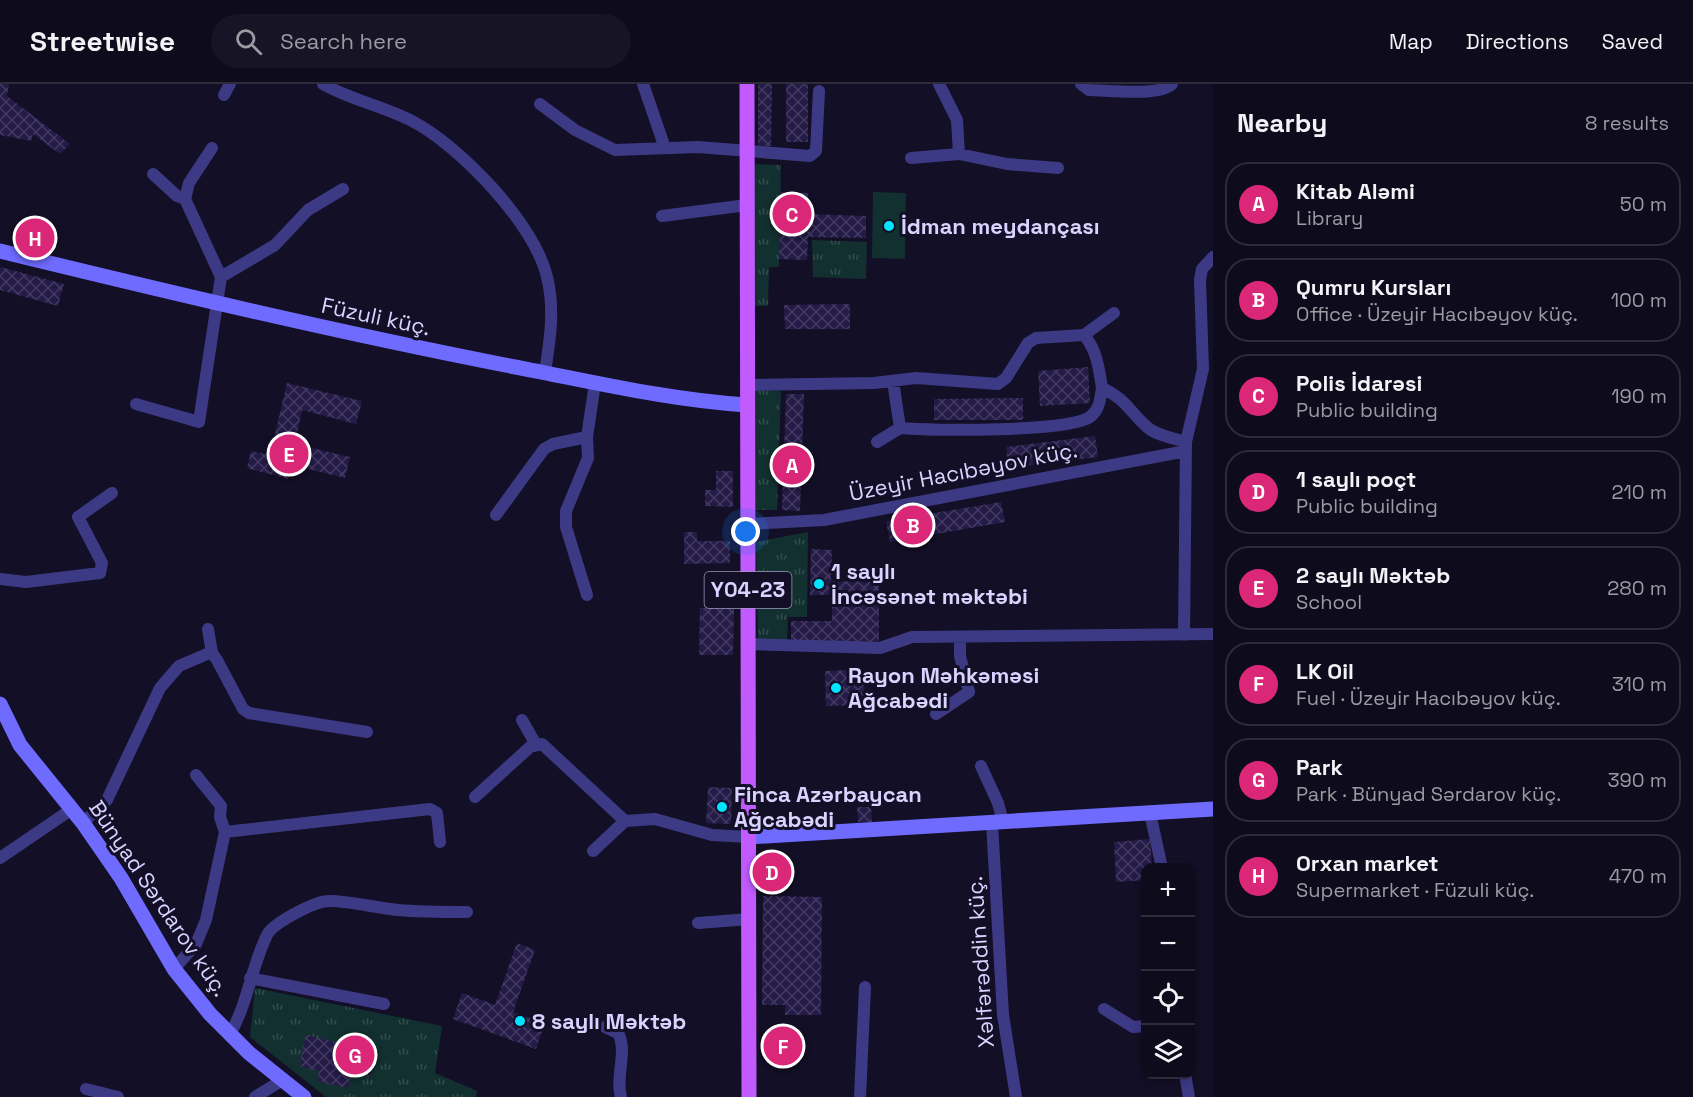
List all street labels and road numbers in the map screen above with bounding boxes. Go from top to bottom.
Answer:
street label: Füzuli küç. [319,291,433,341]
street label: Üzeyir Hacıbəyov küç. [846,435,1080,507]
road number: Y04-23 [704,572,792,608]
street label: Bünyad Sərdarov küç. [83,795,235,1001]
street label: Xəlfərəddin küç. [960,875,1000,1049]

